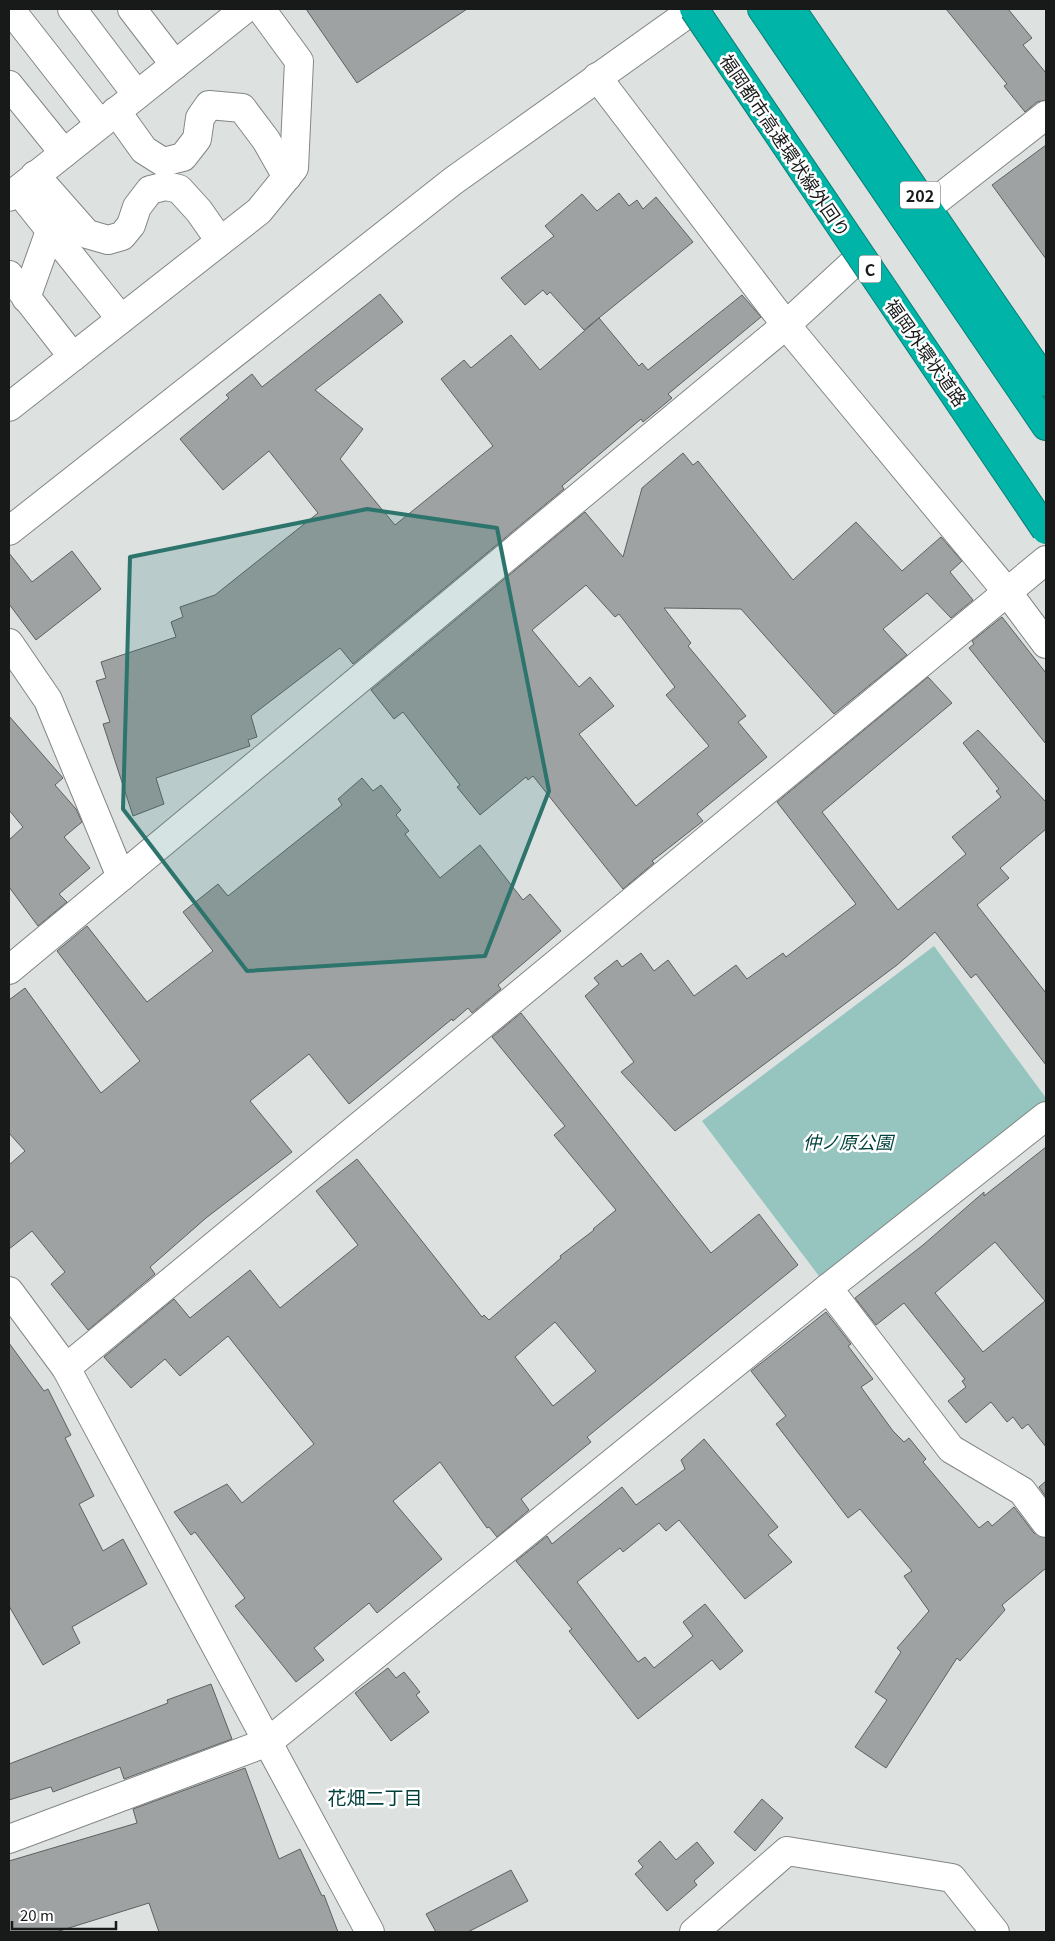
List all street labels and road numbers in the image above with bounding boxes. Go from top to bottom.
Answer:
street label: 福岡都市高速環状線外回り [715,48,857,242]
road number: 202 [900,182,940,208]
road number: C [859,255,881,282]
street label: 福岡外環状道路 [880,293,974,411]

